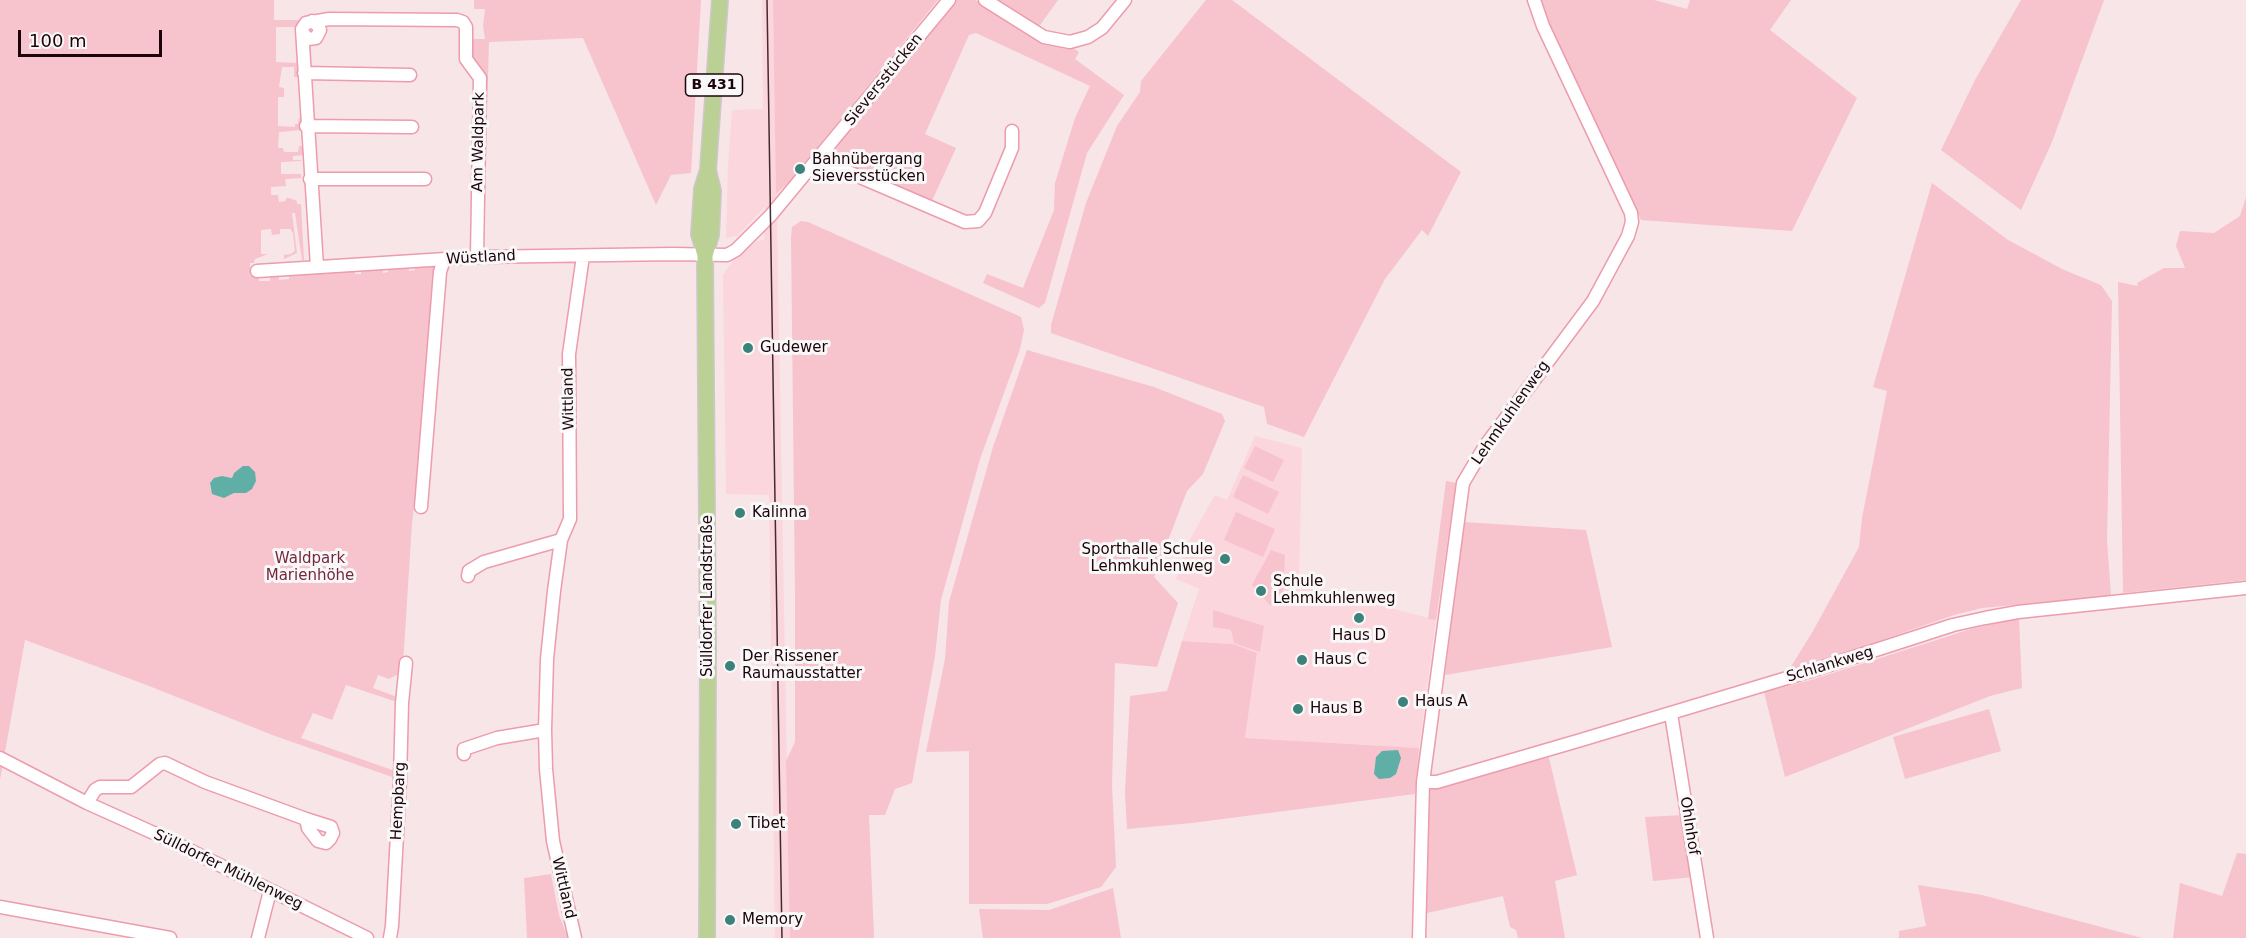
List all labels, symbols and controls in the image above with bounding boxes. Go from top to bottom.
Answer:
scale bar [21,18,165,56]
text: 100 m [29,30,87,51]
street label: Sieversstücken [841,30,927,130]
road number: B 431 [686,74,742,96]
street label: Am Waldpark [469,92,489,192]
place label: Bahnübergang Sieversstücken [812,151,925,186]
marker: Bahnübergang Sieversstücken [793,162,807,176]
street label: Wüstland [446,247,516,269]
place label: Gudewer [760,339,828,357]
marker: Gudewer [741,341,755,355]
street label: Lehmkuhlenweg [1468,358,1554,468]
street label: Wittland [559,367,579,431]
place label: Kalinna [752,504,807,522]
marker: Kalinna [733,506,747,520]
street label: Sülldorfer Landstraße [699,515,717,677]
place label: Sporthalle Schule Lehmkuhlenweg [1082,541,1213,576]
park label: Waldpark Marienhöhe [266,550,354,585]
marker: Sporthalle Schule Lehmkuhlenweg [1218,552,1232,566]
place label: Schule Lehmkuhlenweg [1273,573,1396,608]
marker: Schule Lehmkuhlenweg [1254,584,1268,598]
marker: Haus D [1352,611,1366,625]
place label: Haus D [1332,627,1386,645]
street label: Schlankweg [1784,643,1876,687]
place label: Der Rissener Raumausstatter [742,648,862,683]
place label: Haus C [1314,651,1367,669]
marker: Haus C [1295,653,1309,667]
marker: Der Rissener Raumausstatter [723,659,737,673]
place label: Haus A [1415,693,1468,711]
marker: Haus A [1396,695,1410,709]
place label: Haus B [1310,700,1363,718]
marker: Haus B [1291,702,1305,716]
street label: Hempbarg [388,761,410,841]
street label: Ohlnhof [1675,795,1703,857]
place label: Tibet [748,815,786,833]
marker: Tibet [729,817,743,831]
street label: Sülldorfer Mühlenweg [151,826,305,914]
street label: Wittland [547,855,579,921]
place label: Memory [742,911,803,929]
marker: Memory [723,913,737,927]

